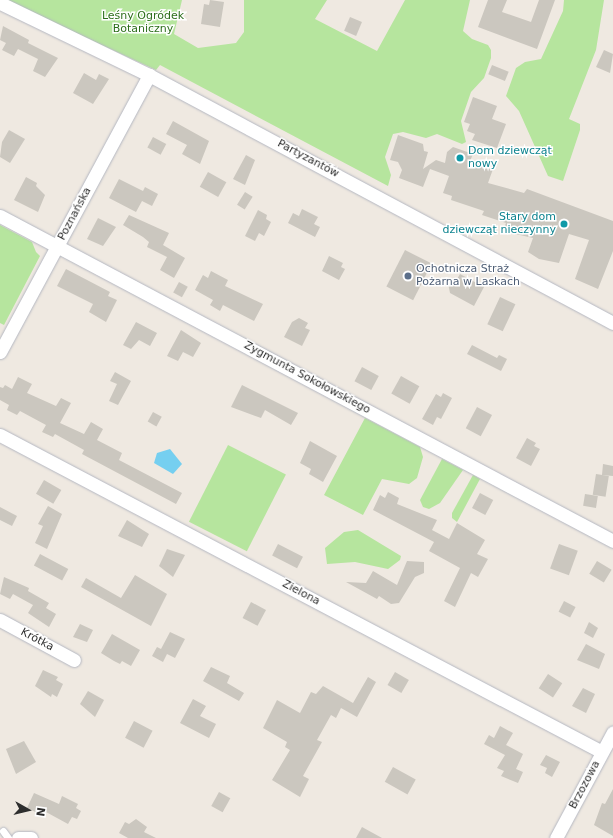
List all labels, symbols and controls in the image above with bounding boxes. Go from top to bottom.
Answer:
park label: Leśny Ogródek Botaniczny [102,10,184,36]
street label: Partyzantów [275,137,341,181]
place label: Dom dziewcząt nowy [468,145,552,171]
marker: Dom dziewcząt nowy [455,153,465,163]
street label: Poznańska [56,185,94,243]
place label: Stary dom dziewcząt nieczynny [442,211,556,237]
marker: Stary dom dziewcząt nieczynny [559,219,569,229]
place label: Ochotnicza Straż Pożarna w Laskach [416,263,520,289]
marker: Ochotnicza Straż Pożarna w Laskach [403,271,413,281]
street label: Zygmunta Sokołowskiego [242,339,372,417]
street label: Zielona [280,578,322,608]
street label: Krótka [18,626,56,654]
street label: Brzozowa [567,759,603,811]
north arrow [8,790,48,830]
text: N [33,806,47,817]

